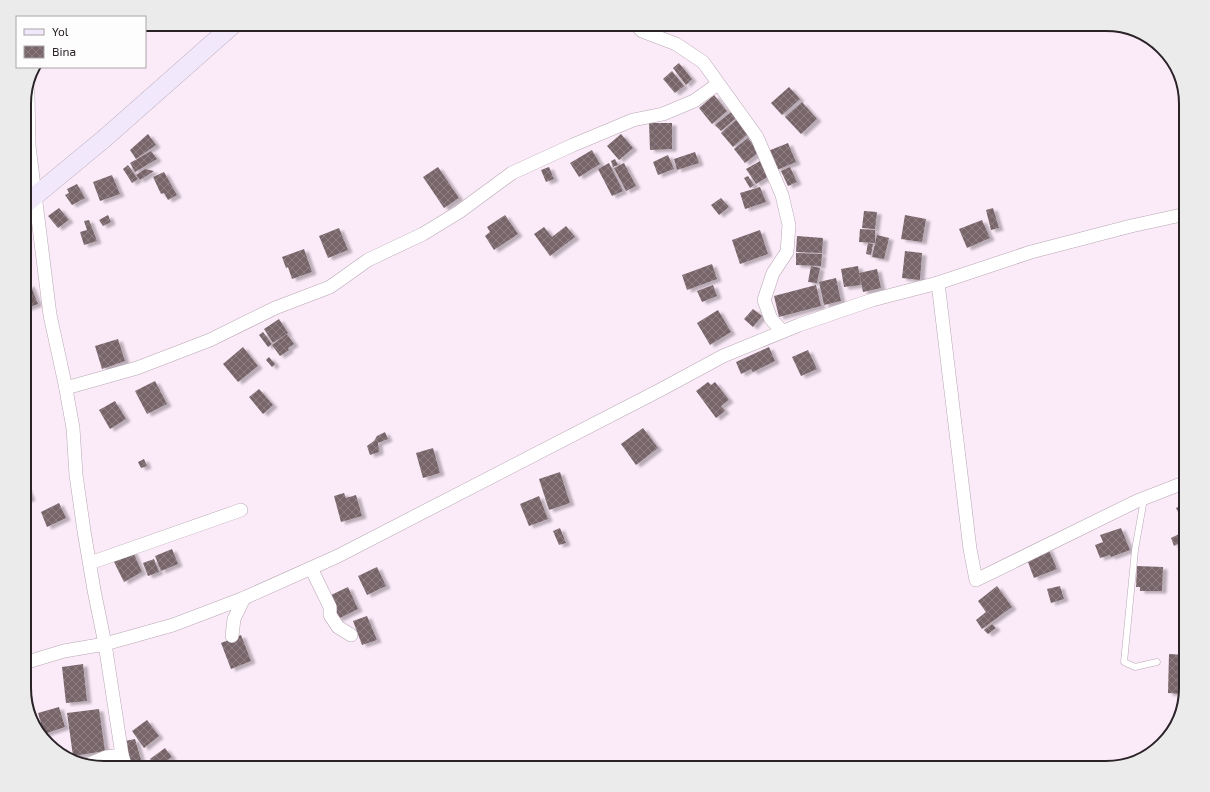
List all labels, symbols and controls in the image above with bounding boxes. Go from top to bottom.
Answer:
legend [16,16,146,68]
text: Yol [52,24,69,38]
text: Bina [52,44,76,58]

